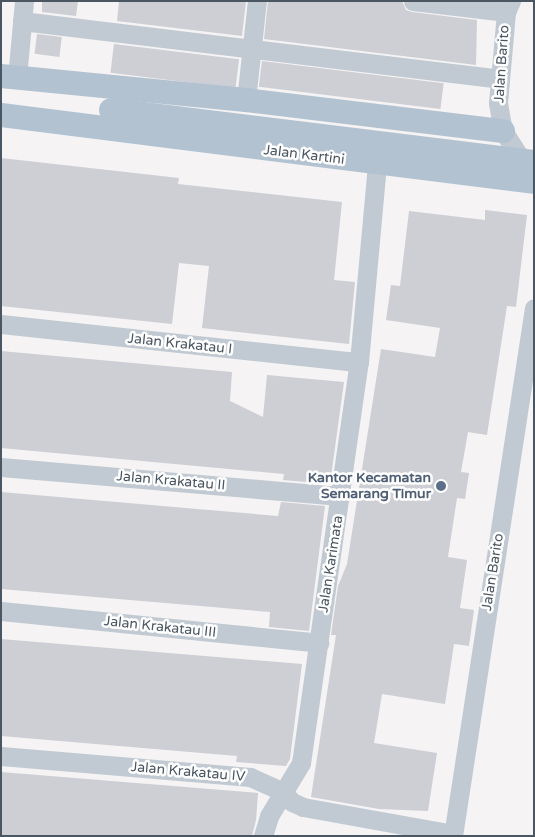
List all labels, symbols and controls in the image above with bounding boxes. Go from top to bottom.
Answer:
street label: Jalan Barito [491,24,513,104]
street label: Jalan Kartini [263,142,345,168]
street label: Jalan Krakatau I [127,330,233,358]
street label: Jalan Krakatau II [116,468,226,494]
place label: Kantor Kecamatan Semarang Timur [308,470,431,502]
marker: Kantor Kecamatan Semarang Timur [435,480,447,492]
street label: Jalan Karimata [315,514,347,614]
street label: Jalan Barito [479,532,507,612]
street label: Jalan Krakatau III [103,613,217,641]
street label: Jalan Krakatau IV [130,759,246,785]

